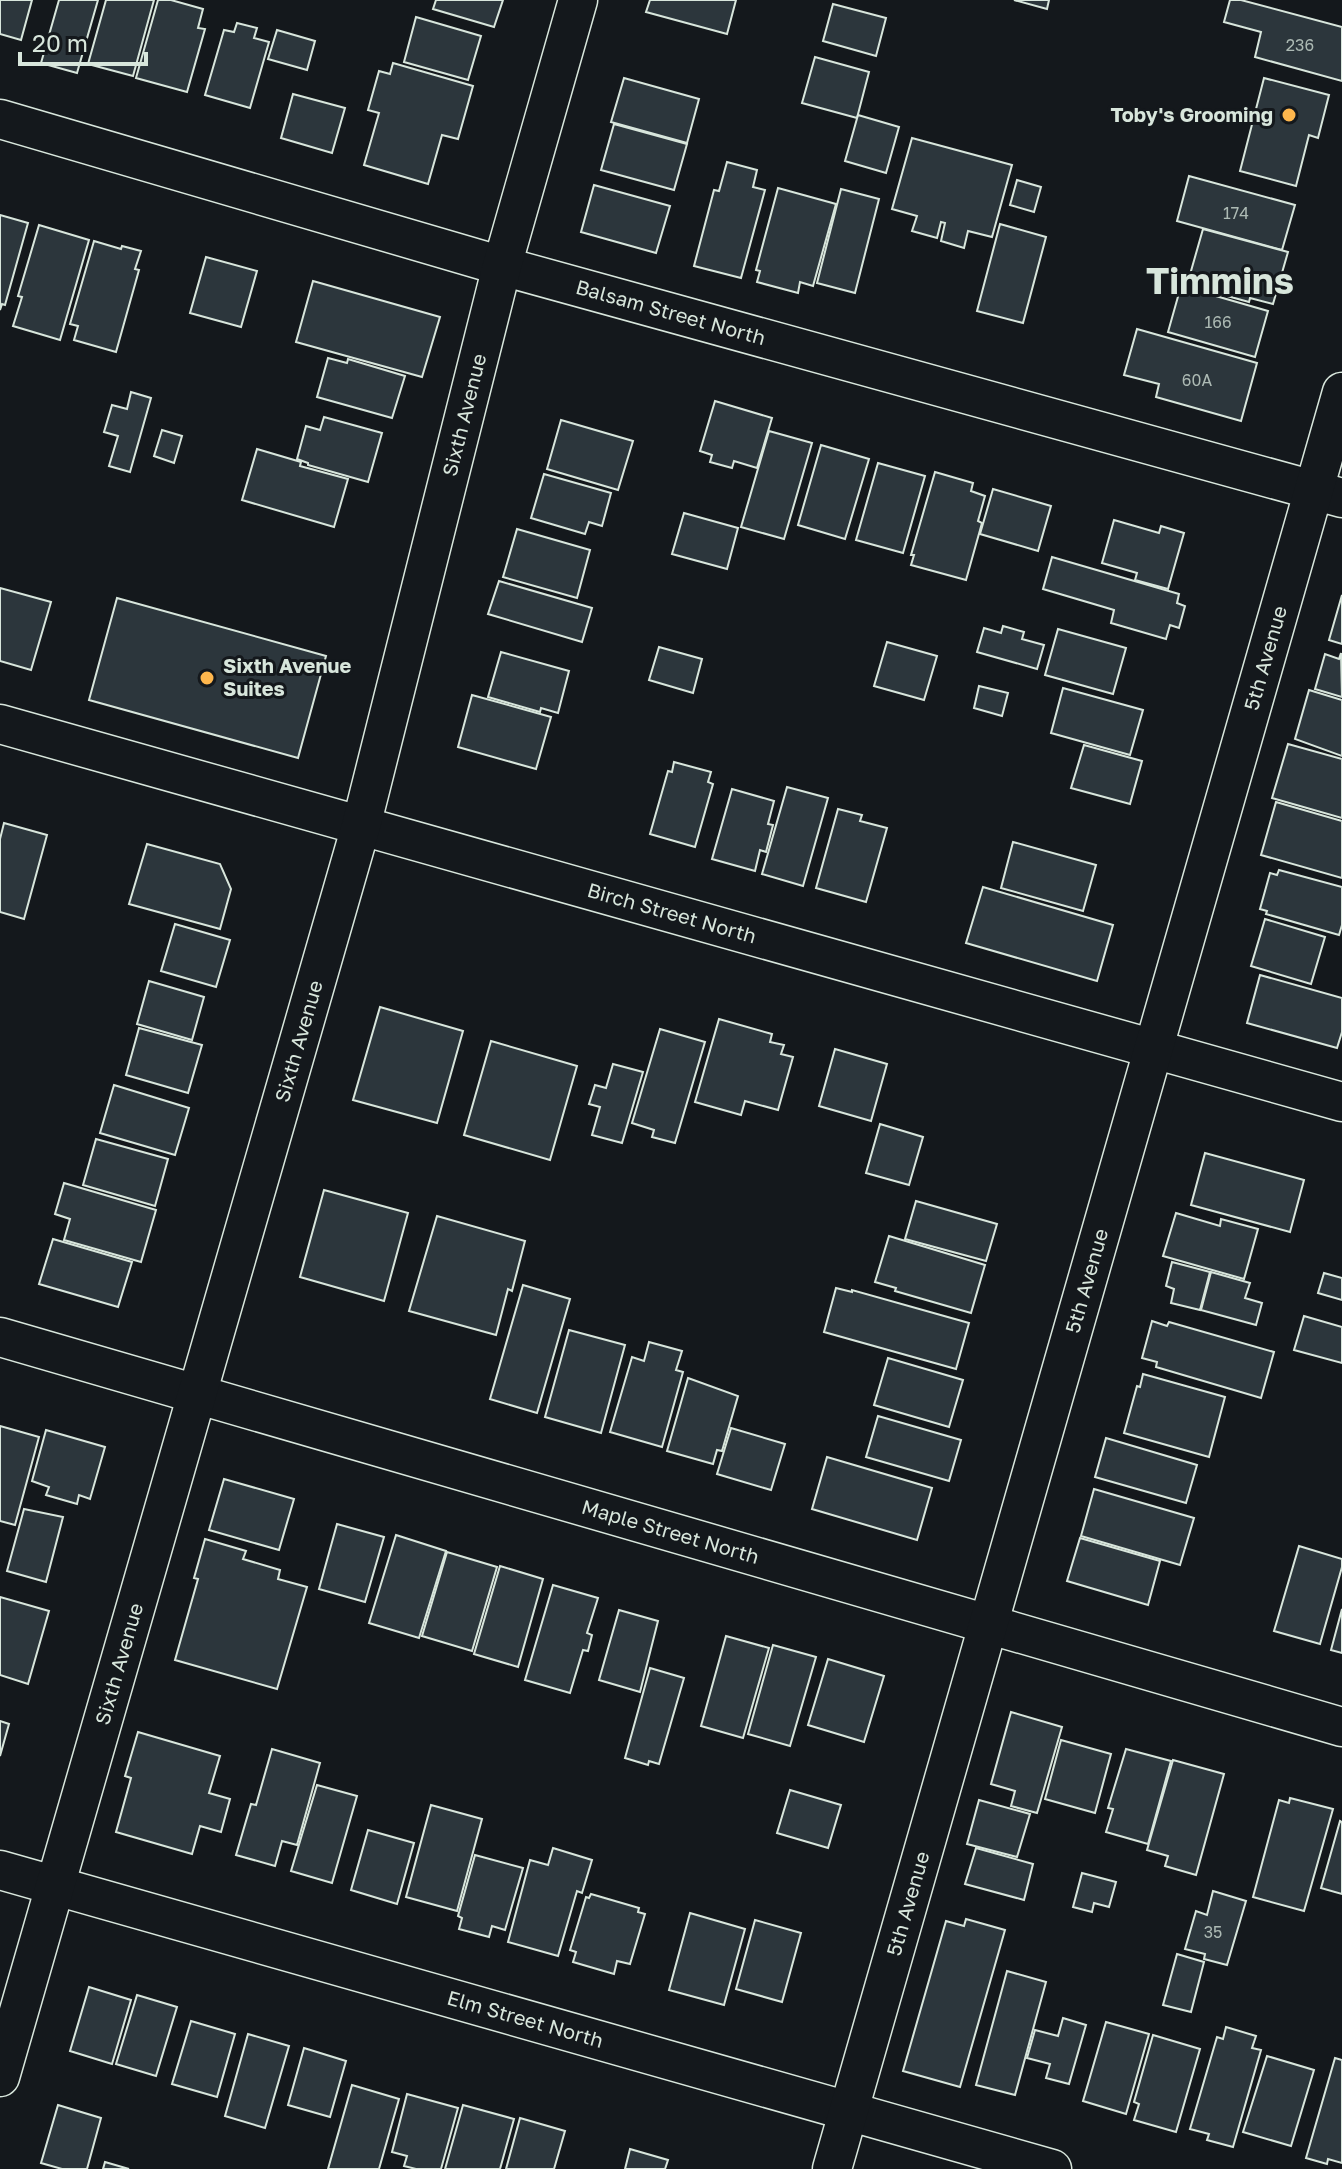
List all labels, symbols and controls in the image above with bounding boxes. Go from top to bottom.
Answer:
scale bar [20,16,146,66]
text: 20 m [32,28,88,57]
house number: 236 [1286,35,1314,55]
place label: Toby's Grooming [1110,102,1273,126]
marker: Toby's Grooming [1280,106,1298,124]
house number: 174 [1223,203,1249,223]
district label: Timmins [1146,259,1294,302]
street label: Balsam Street North [573,274,768,349]
house number: 166 [1204,312,1232,332]
street label: Sixth Avenue [437,351,491,478]
house number: 60A [1182,370,1212,390]
street label: 5th Avenue [1238,603,1291,713]
place label: Sixth Avenue Suites [223,653,351,700]
marker: Sixth Avenue Suites [198,669,216,687]
street label: Birch Street North [585,877,759,947]
street label: Sixth Avenue [269,977,327,1105]
street label: 5th Avenue [1060,1226,1112,1336]
street label: Maple Street North [579,1494,762,1568]
street label: Sixth Avenue [89,1600,147,1727]
street label: 5th Avenue [881,1848,934,1958]
house number: 35 [1204,1922,1222,1942]
street label: Elm Street North [445,1985,606,2052]

